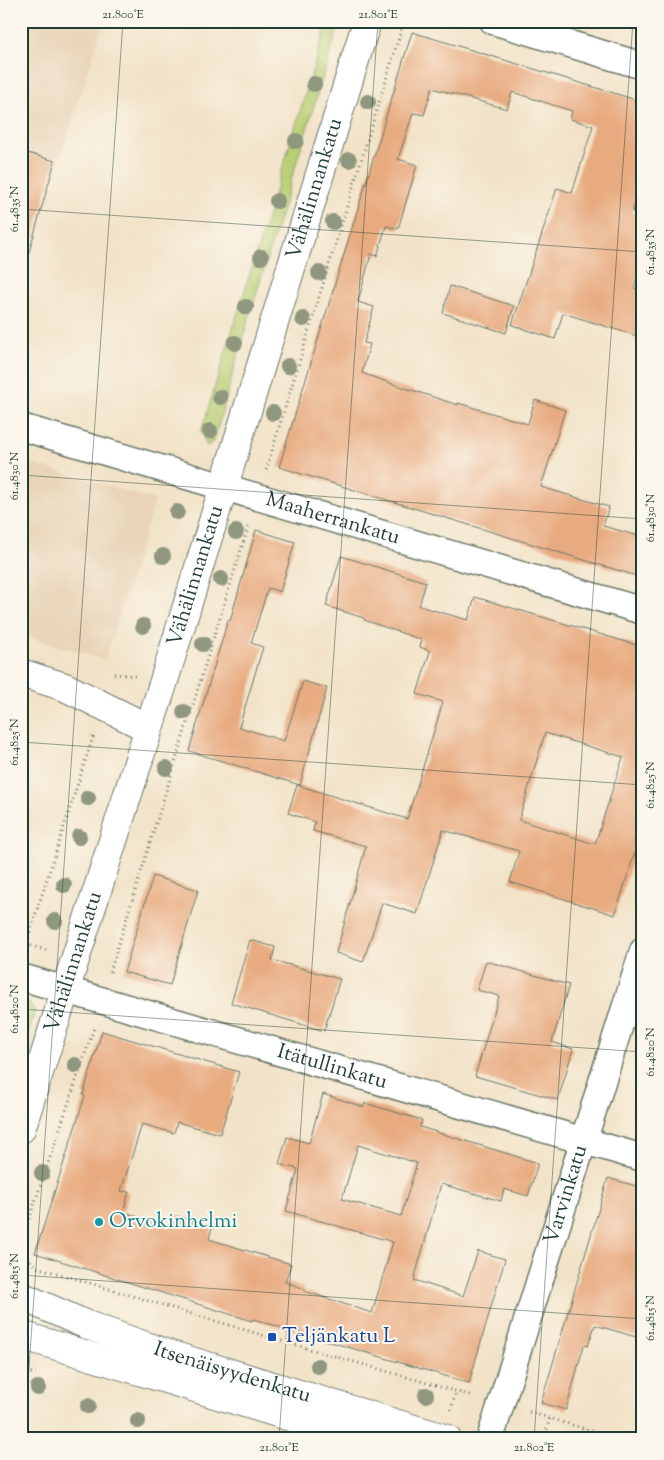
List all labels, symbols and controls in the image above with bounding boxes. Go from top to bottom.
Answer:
text: 21.800°E [102,6,145,24]
text: 21.801°E [358,6,398,24]
street label: Vähälinnankatu [279,115,351,263]
text: 61.4835°N [6,185,24,232]
text: 61.4835°N [642,228,660,275]
text: 61.4830°N [6,451,24,500]
street label: Maaherrankatu [262,485,403,553]
text: 61.4830°N [642,493,660,542]
street label: Vähälinnankatu [160,502,232,650]
text: 61.4825°N [6,718,24,766]
text: 61.4825°N [642,761,660,809]
street label: Vähälinnankatu [38,888,111,1037]
text: 61.4820°N [6,984,24,1034]
text: 61.4820°N [642,1027,660,1077]
street label: Itätullinkatu [274,1037,391,1098]
street label: Varvinkatu [537,1141,596,1248]
place label: Orvokinhelmi [109,1207,237,1237]
marker: Orvokinhelmi [93,1216,105,1228]
text: 61.4815°N [6,1253,24,1299]
text: 61.4815°N [642,1295,660,1341]
place label: Teljänkatu L [282,1322,396,1352]
marker: Teljänkatu L [266,1331,278,1343]
street label: Itsenäisyydenkatu [149,1335,314,1412]
text: 21.801°E [259,1439,299,1457]
text: 21.802°E [514,1439,555,1457]

